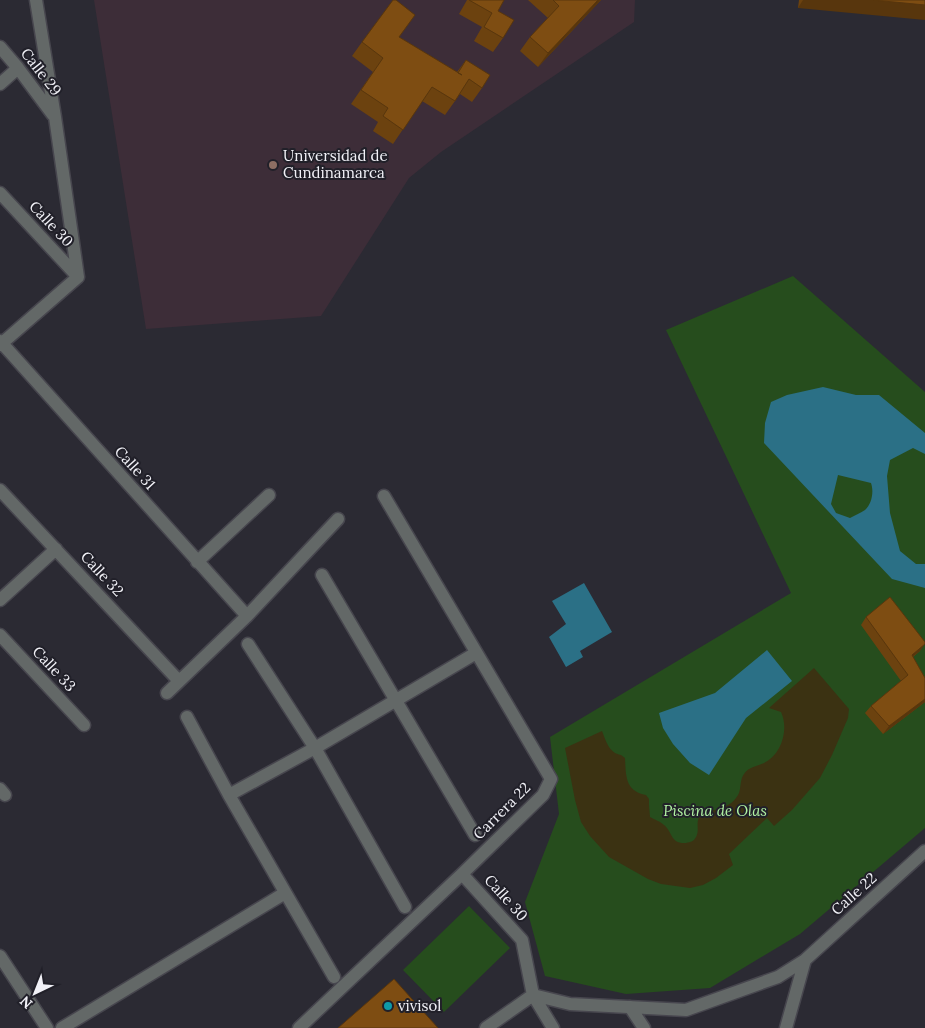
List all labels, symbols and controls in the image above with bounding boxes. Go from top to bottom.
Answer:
street label: Calle 29 [17,44,66,99]
place label: Universidad de Cundinamarca [283,146,388,182]
marker: Universidad de Cundinamarca [267,159,279,171]
street label: Calle 30 [25,197,77,251]
street label: Calle 31 [111,442,160,493]
street label: Calle 32 [77,547,128,600]
street label: Calle 33 [29,642,80,695]
street label: Carrera 22 [469,778,534,843]
park label: Piscina de Olas [663,801,767,820]
street label: Calle 22 [827,868,880,919]
street label: Calle 30 [481,870,532,925]
north arrow [10,968,60,1018]
text: N [16,992,36,1013]
place label: vivisol [398,996,441,1015]
marker: vivisol [382,1000,394,1012]

